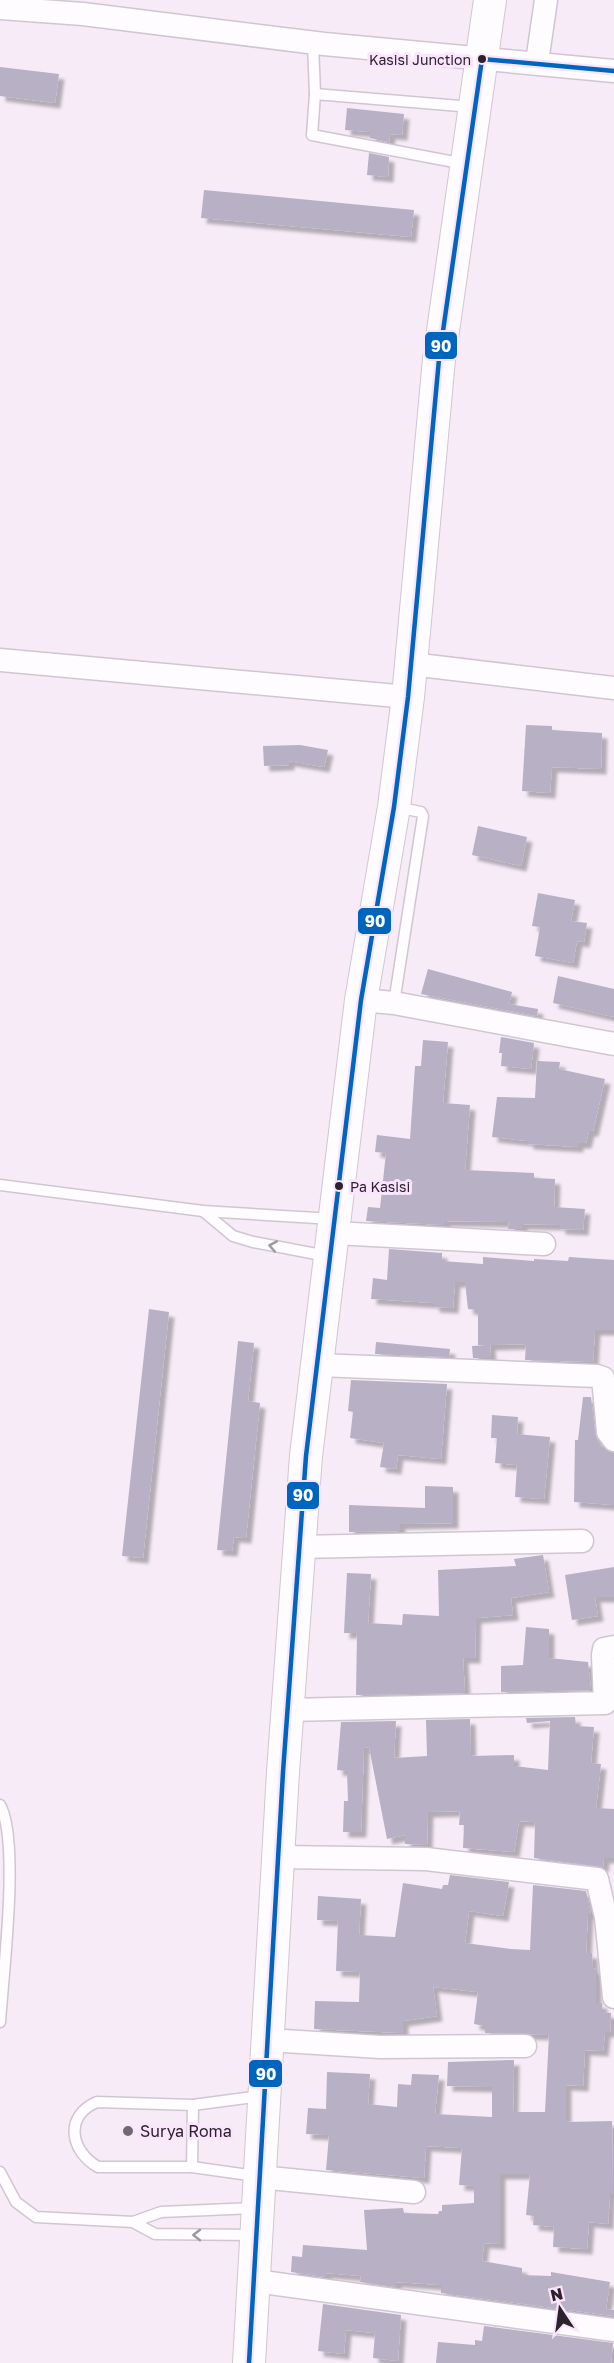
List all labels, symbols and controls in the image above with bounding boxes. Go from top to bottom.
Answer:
place label: Kasisi Junction [369,51,471,68]
marker: Kasisi Junction [476,53,488,65]
line badge: 90 [424,331,458,360]
text: 90 [431,336,451,356]
line badge: 90 [357,907,392,935]
text: 90 [365,911,385,931]
place label: Pa Kasisi [350,1178,410,1195]
marker: Pa Kasisi [333,1180,345,1192]
one-way arrow [268,1240,278,1253]
line badge: 90 [286,1481,320,1510]
text: 90 [293,1485,313,1505]
line badge: 90 [248,2059,283,2088]
text: 90 [256,2064,276,2084]
place label: Surya Roma [140,2121,232,2141]
marker: Surya Roma [121,2124,135,2138]
one-way arrow [193,2229,202,2241]
north arrow [530,2279,590,2339]
text: N [548,2283,565,2305]

